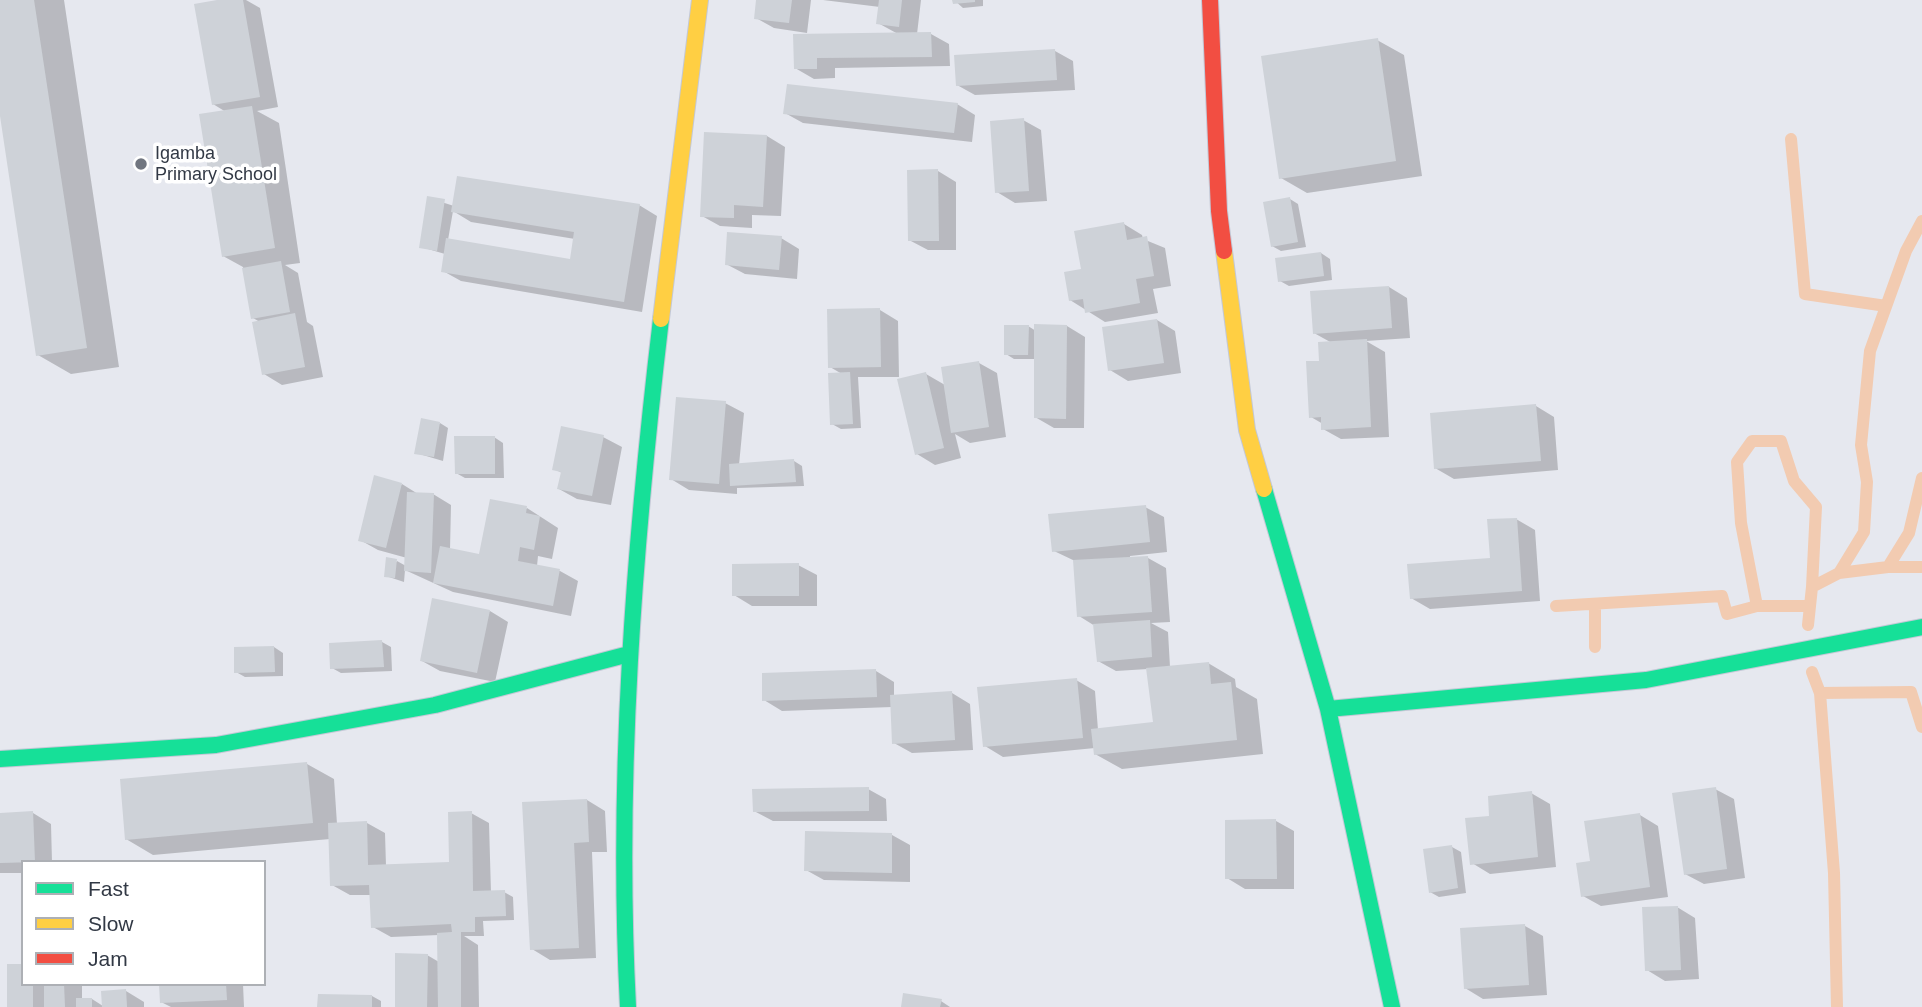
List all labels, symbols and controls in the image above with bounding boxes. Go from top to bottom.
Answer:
place label: Igamba Primary School [155,143,277,186]
marker: Igamba Primary School [133,156,149,172]
legend [21,860,266,986]
text: Fast [88,877,129,900]
text: Slow [88,912,134,935]
text: Jam [88,947,128,970]

